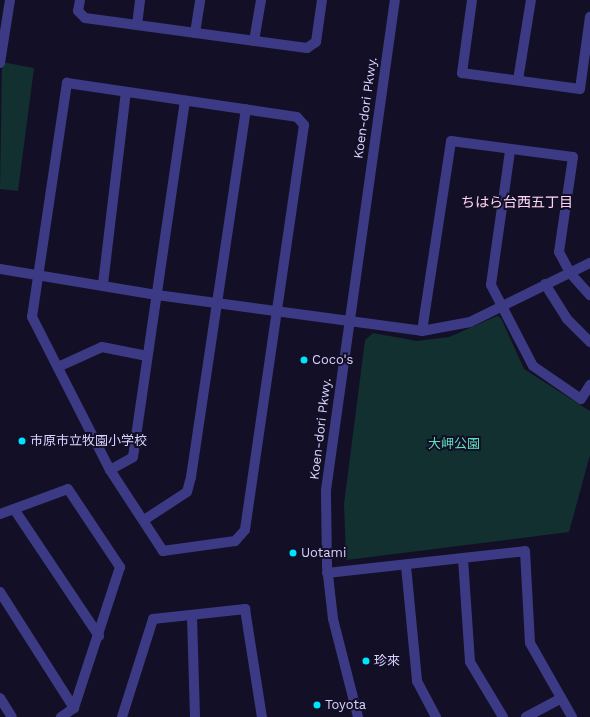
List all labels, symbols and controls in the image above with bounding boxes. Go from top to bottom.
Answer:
street label: Koen-dori Pkwy. [351,56,381,160]
district label: ちはら台西五丁目 [461,194,573,210]
place label: Coco's [312,352,353,368]
marker: Coco's [299,355,309,365]
street label: Koen-dori Pkwy. [307,377,335,481]
place label: 市原市立牧園小学校 [30,433,147,449]
marker: 市原市立牧園小学校 [17,436,27,446]
park label: 大岬公園 [428,436,480,452]
place label: Uotami [301,545,346,561]
marker: Uotami [288,548,298,558]
place label: 珍來 [374,653,400,669]
marker: 珍來 [361,656,371,666]
place label: Toyota [325,697,366,713]
marker: Toyota [312,700,322,710]

